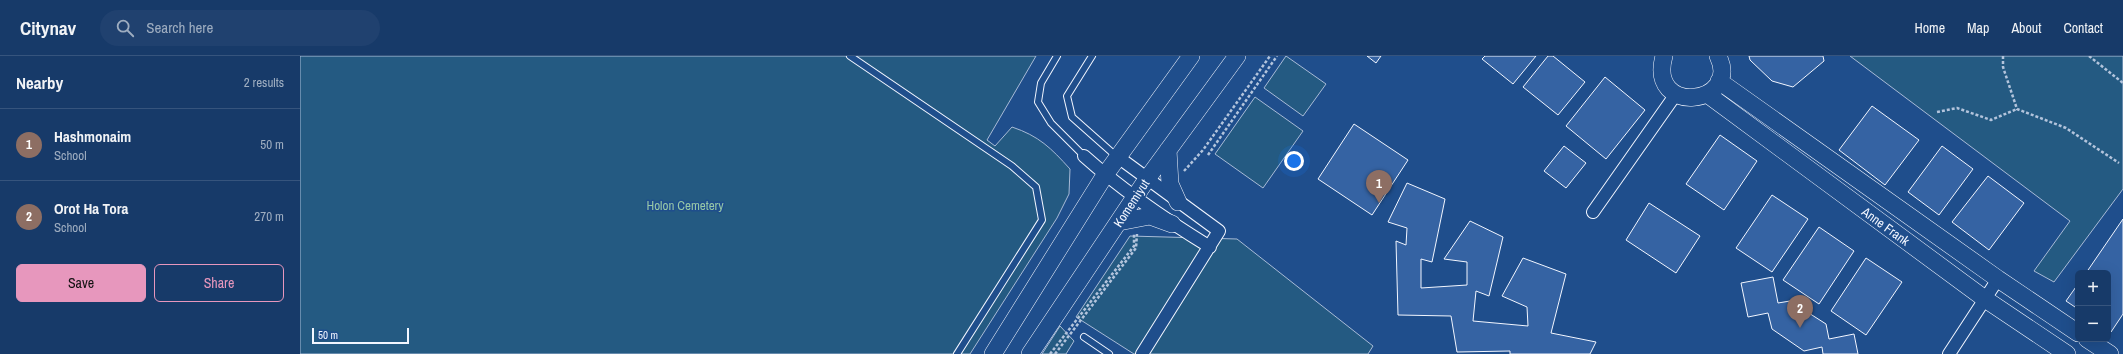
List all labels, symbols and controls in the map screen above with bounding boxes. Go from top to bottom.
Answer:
search box [100,10,380,46]
text: Citynav [20,15,76,41]
icon: search [114,17,136,39]
text: Search here [146,17,213,38]
text: Home [1914,19,1945,37]
text: Map [1967,19,1989,37]
text: About [2011,19,2041,37]
text: Contact [2063,19,2103,37]
text: Nearby [16,71,63,94]
text: 2 results [244,74,284,91]
text: Hashmonaim [54,126,131,147]
text: 1 [26,136,32,153]
text: 50 m [260,136,284,153]
text: School [54,147,87,164]
your location [1284,151,1304,171]
pin: 1 [1366,170,1392,203]
street label: Komemiyut [1110,176,1153,231]
park label: Holon Cemetery [646,197,724,214]
text: Orot Ha Tora [54,198,128,219]
street label: Anne Frank [1858,203,1914,250]
text: 2 [26,208,32,225]
text: 270 m [254,208,284,225]
text: School [54,219,87,236]
button: Save [16,264,146,302]
button: Share [154,264,284,302]
map controls [2075,270,2111,342]
button: + [2075,270,2111,306]
pin: 2 [1787,295,1813,328]
button: − [2075,306,2111,342]
scale bar [312,326,409,345]
text: 50 m [318,328,338,342]

